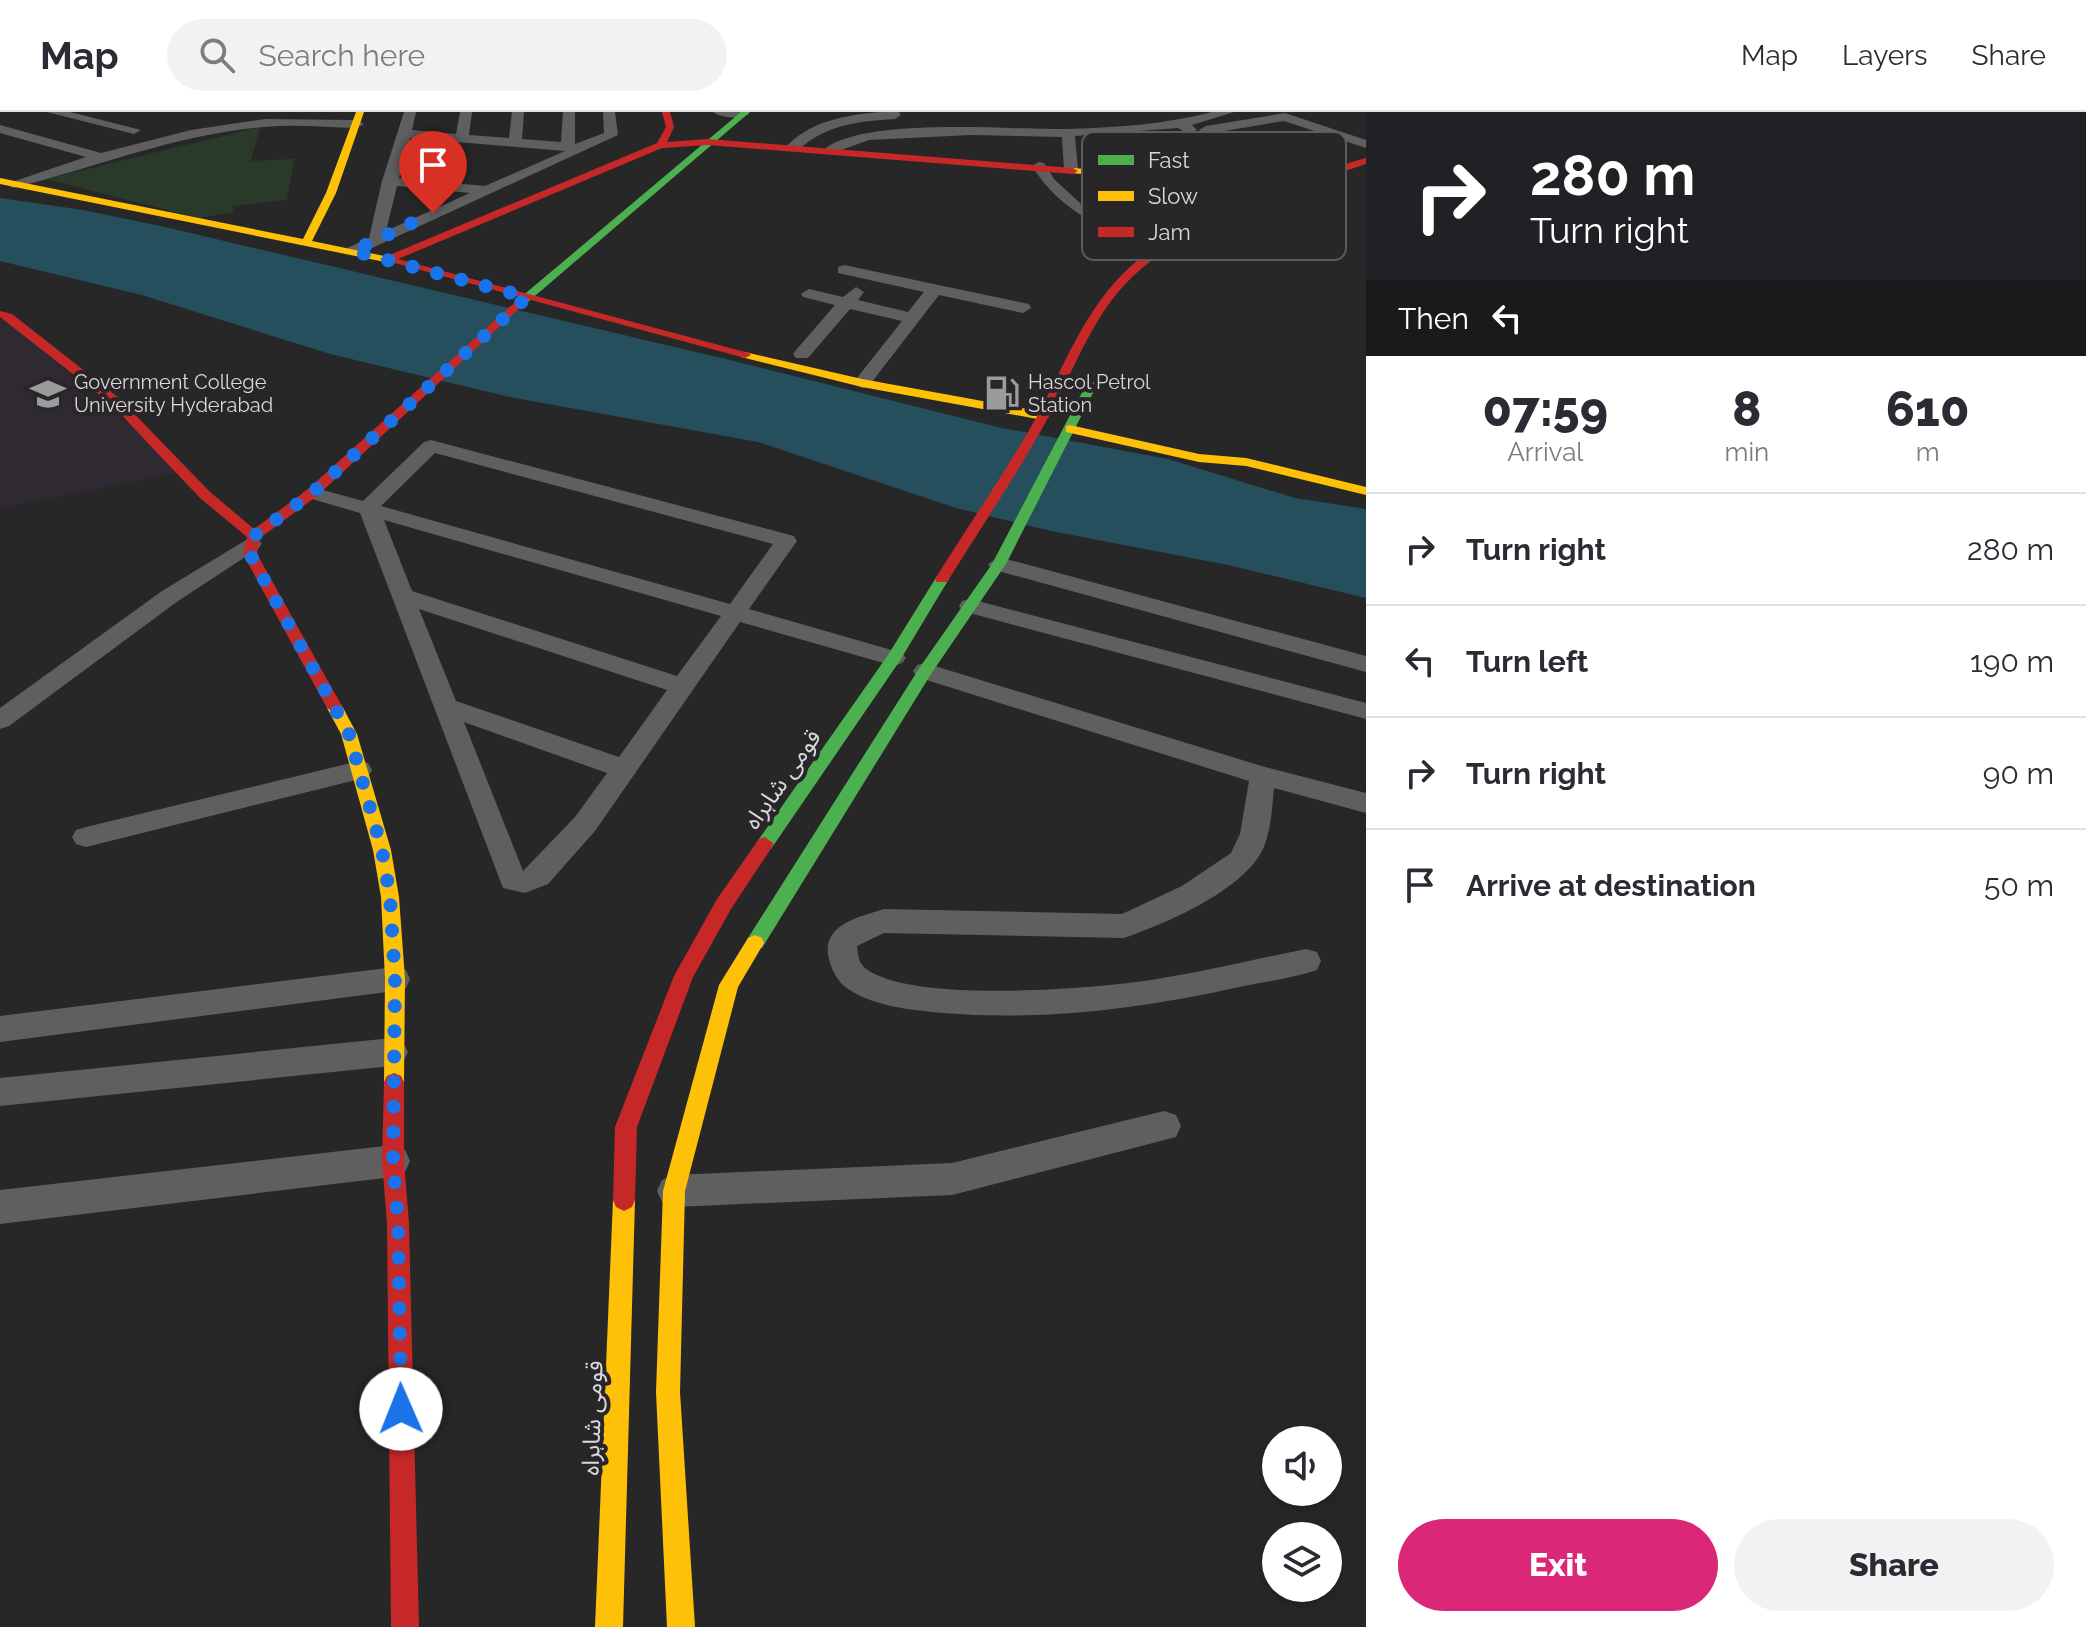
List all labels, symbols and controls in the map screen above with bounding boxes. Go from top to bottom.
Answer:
search box [167,19,727,91]
text: Map [40,33,119,78]
icon: search [195,33,239,77]
text: Search here [259,38,425,73]
text: Map [1741,39,1798,72]
text: Layers [1842,39,1928,72]
text: Share [1972,39,2046,72]
pin [399,131,467,213]
legend [1082,132,1346,260]
text: 280 m [1530,142,1695,208]
icon: arrive [411,143,455,187]
icon: right [1398,144,1502,248]
text: Fast [1148,147,1190,173]
text: Slow [1148,183,1198,209]
text: Turn right [1530,209,1689,251]
text: Jam [1148,219,1191,245]
icon: left [1485,296,1529,340]
text: Then [1398,301,1469,336]
place label: Government College University Hyderabad [74,370,273,417]
place label: Hascol Petrol Station [1028,370,1151,417]
fuel station icon: Hascol Petrol Station [983,374,1021,412]
school or university icon: Government College University Hyderabad [29,375,67,413]
text: 07:59 [1483,381,1608,437]
text: 8 [1732,381,1761,437]
text: 610 [1886,381,1969,437]
text: Arrival [1507,437,1583,467]
text: min [1725,437,1769,467]
text: m [1916,437,1940,467]
icon: right [1398,527,1442,571]
text: Turn right [1466,532,1606,567]
text: 280 m [1967,532,2054,567]
icon: left [1398,639,1442,683]
text: Turn left [1466,644,1588,679]
text: 190 m [1970,644,2054,679]
street label: قومی شاہراہ [737,724,827,834]
icon: right [1398,751,1442,795]
text: Turn right [1466,756,1606,791]
text: 90 m [1983,756,2054,791]
icon: arrive [1398,863,1442,907]
text: Arrive at destination [1466,868,1756,903]
text: 50 m [1984,868,2054,903]
street label: قومی شاہراہ [576,1360,608,1476]
position arrow [359,1367,443,1451]
map controls [1262,1426,1342,1602]
button: sound [1262,1426,1342,1506]
button: Exit [1398,1519,1718,1611]
button: Share [1734,1519,2054,1611]
button: layers [1262,1522,1342,1602]

